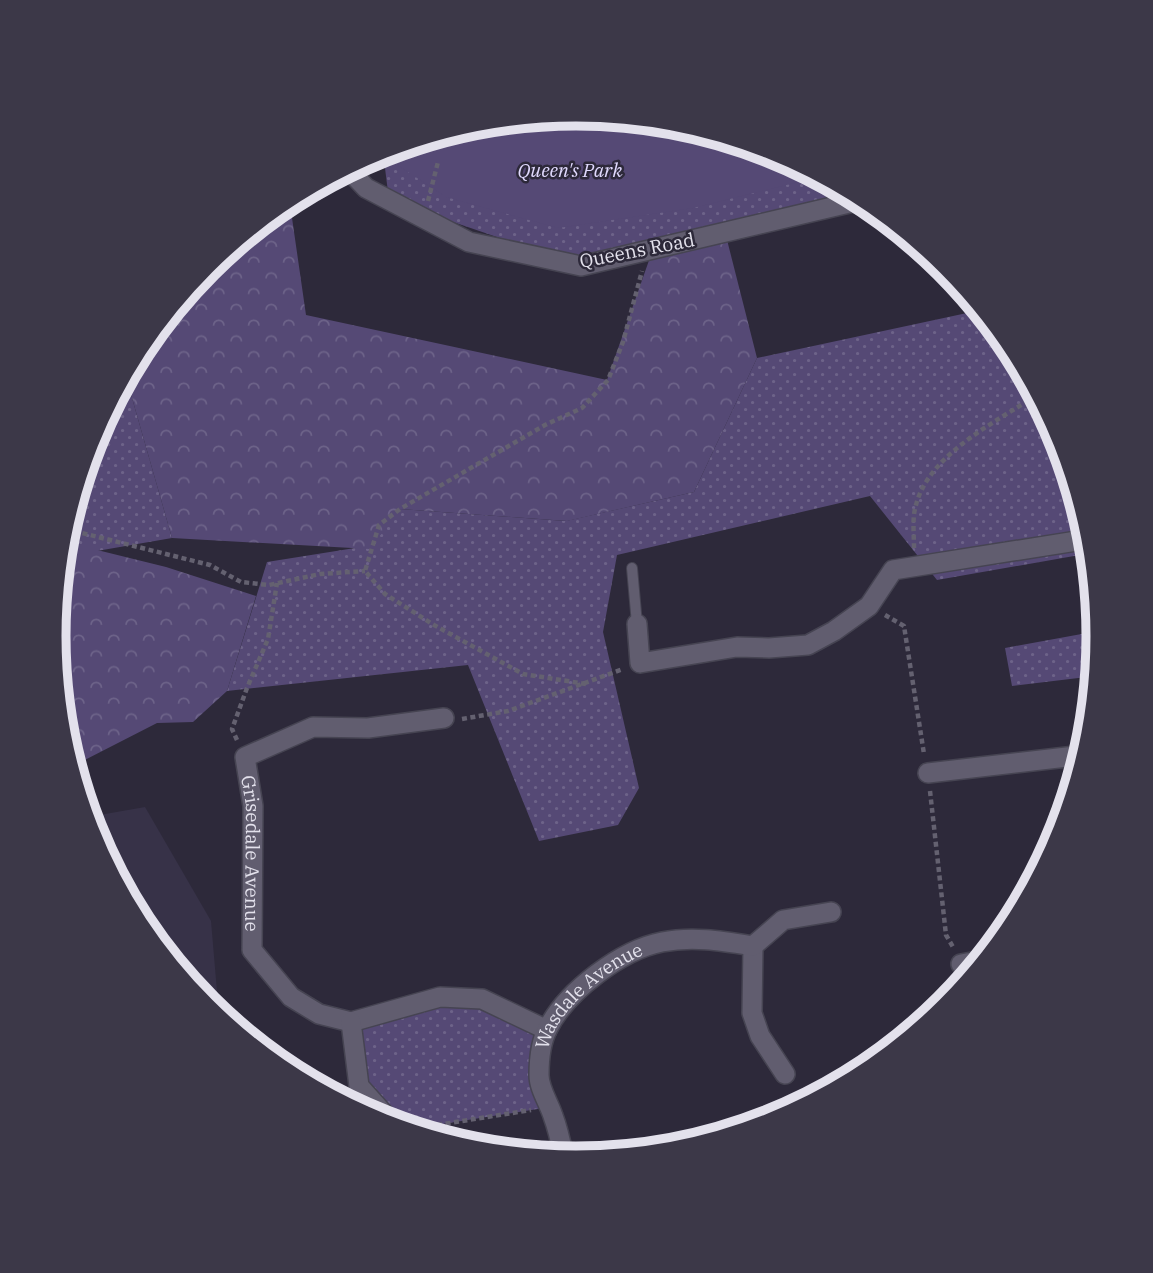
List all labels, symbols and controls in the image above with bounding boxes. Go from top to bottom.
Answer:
park label: Queen's Park [518,158,623,182]
street label: Queens Road [577,227,697,273]
street label: Grisedale Avenue [236,773,265,932]
street label: Wasdale Avenue [529,937,646,1051]

